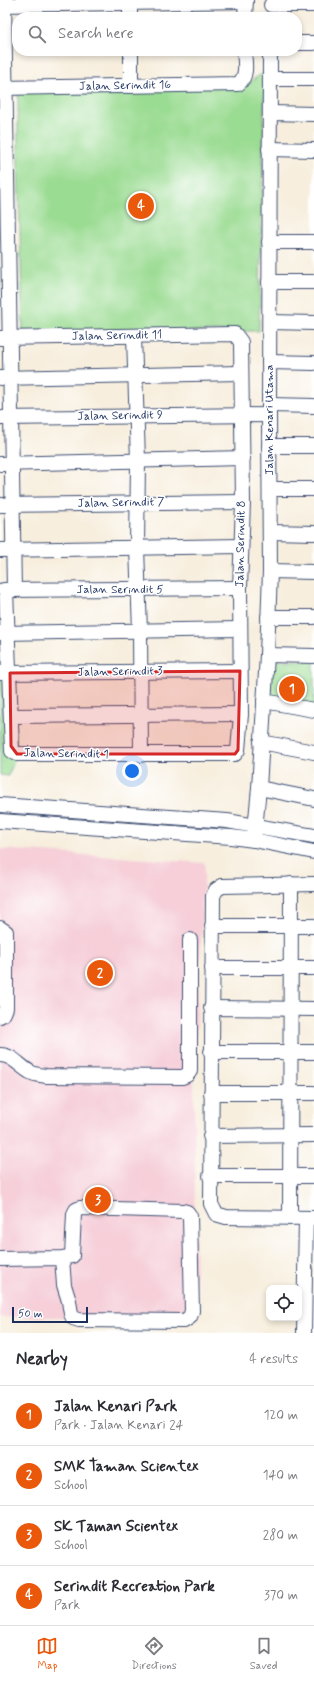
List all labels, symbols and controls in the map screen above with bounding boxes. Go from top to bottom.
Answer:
search box [12,12,302,56]
icon: search [26,23,48,45]
text: Search here [58,24,134,44]
street label: Jalan Serindit 16 [79,77,171,95]
pin: 4 [128,191,154,221]
street label: Jalan Serindit 11 [72,327,162,345]
street label: Jalan Kenari Utama [262,364,278,475]
street label: Jalan Serindit 9 [77,407,163,425]
street label: Jalan Serindit 7 [77,494,165,512]
street label: Jalan Serindit 8 [232,501,250,587]
street label: Jalan Serindit 5 [76,582,164,598]
street label: Jalan Serindit 3 [77,663,163,681]
pin: 1 [279,674,305,704]
street label: Jalan Serindit 1 [23,745,109,763]
your location [122,761,142,781]
pin: 2 [87,958,113,988]
pin: 3 [85,1185,111,1215]
map controls [266,1285,302,1321]
button: locate [266,1285,302,1321]
scale bar [12,1305,88,1324]
text: 50 m [18,1307,43,1321]
text: Nearby [16,1348,68,1370]
text: 4 results [249,1351,298,1368]
text: Jalan Kenari Park [54,1397,177,1417]
text: 1 [26,1407,32,1424]
text: 120 m [264,1407,298,1424]
text: Park · Jalan Kenari 24 [54,1417,183,1434]
text: SMK Taman Scientex [54,1457,198,1477]
text: 2 [26,1467,32,1484]
text: 140 m [263,1467,298,1484]
text: School [54,1477,88,1494]
text: SK Taman Scientex [54,1517,178,1537]
text: 3 [26,1527,32,1544]
text: 280 m [263,1527,298,1544]
text: School [54,1537,88,1554]
text: Serindit Recreation Park [54,1577,215,1597]
text: 4 [25,1587,33,1604]
text: 370 m [264,1587,298,1604]
text: Park [54,1597,80,1614]
tab: Map [36,1635,58,1673]
tab: Directions [131,1635,177,1673]
tab: Saved [250,1635,277,1673]

